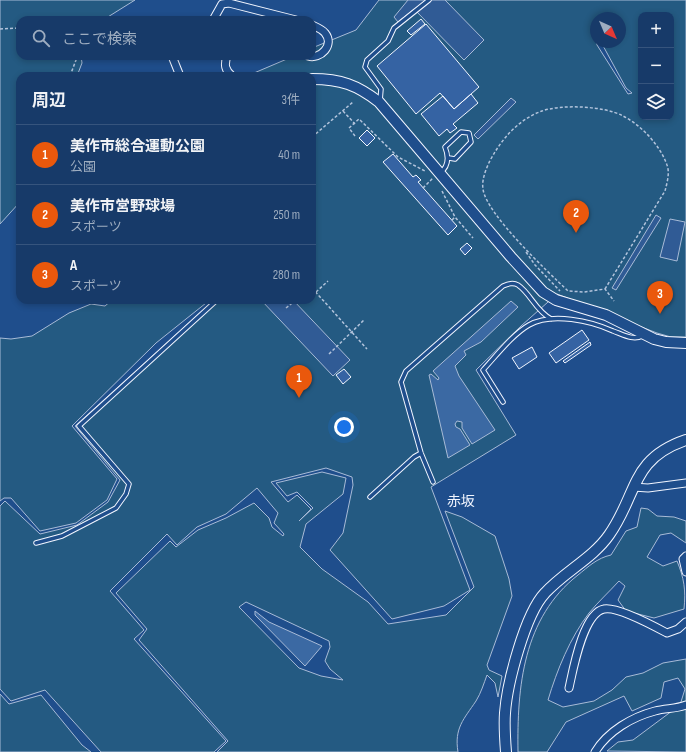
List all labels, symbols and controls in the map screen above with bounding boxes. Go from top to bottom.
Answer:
north arrow [590,12,626,48]
map controls [638,12,674,120]
button: + [638,12,674,48]
search box [16,16,316,60]
icon: search [30,27,52,49]
text: ここで検索 [62,30,137,49]
button: − [638,48,674,84]
button: layers [638,84,674,120]
text: 周辺 [32,91,66,111]
text: 3件 [282,92,300,108]
text: 美作市総合運動公園 [70,137,205,156]
text: 1 [42,147,48,163]
text: 40 m [278,147,300,163]
text: 公園 [70,159,96,175]
text: 美作市営野球場 [70,197,175,216]
pin: 2 [563,200,589,233]
text: 2 [42,207,48,223]
text: 250 m [273,207,300,223]
text: スポーツ [70,219,122,235]
text: A [70,256,77,275]
text: 3 [42,267,48,283]
text: 280 m [273,267,300,283]
text: スポーツ [70,278,122,294]
pin: 3 [647,281,673,314]
pin: 1 [286,365,312,398]
your location [334,417,354,437]
district label: 赤坂 [447,493,475,510]

